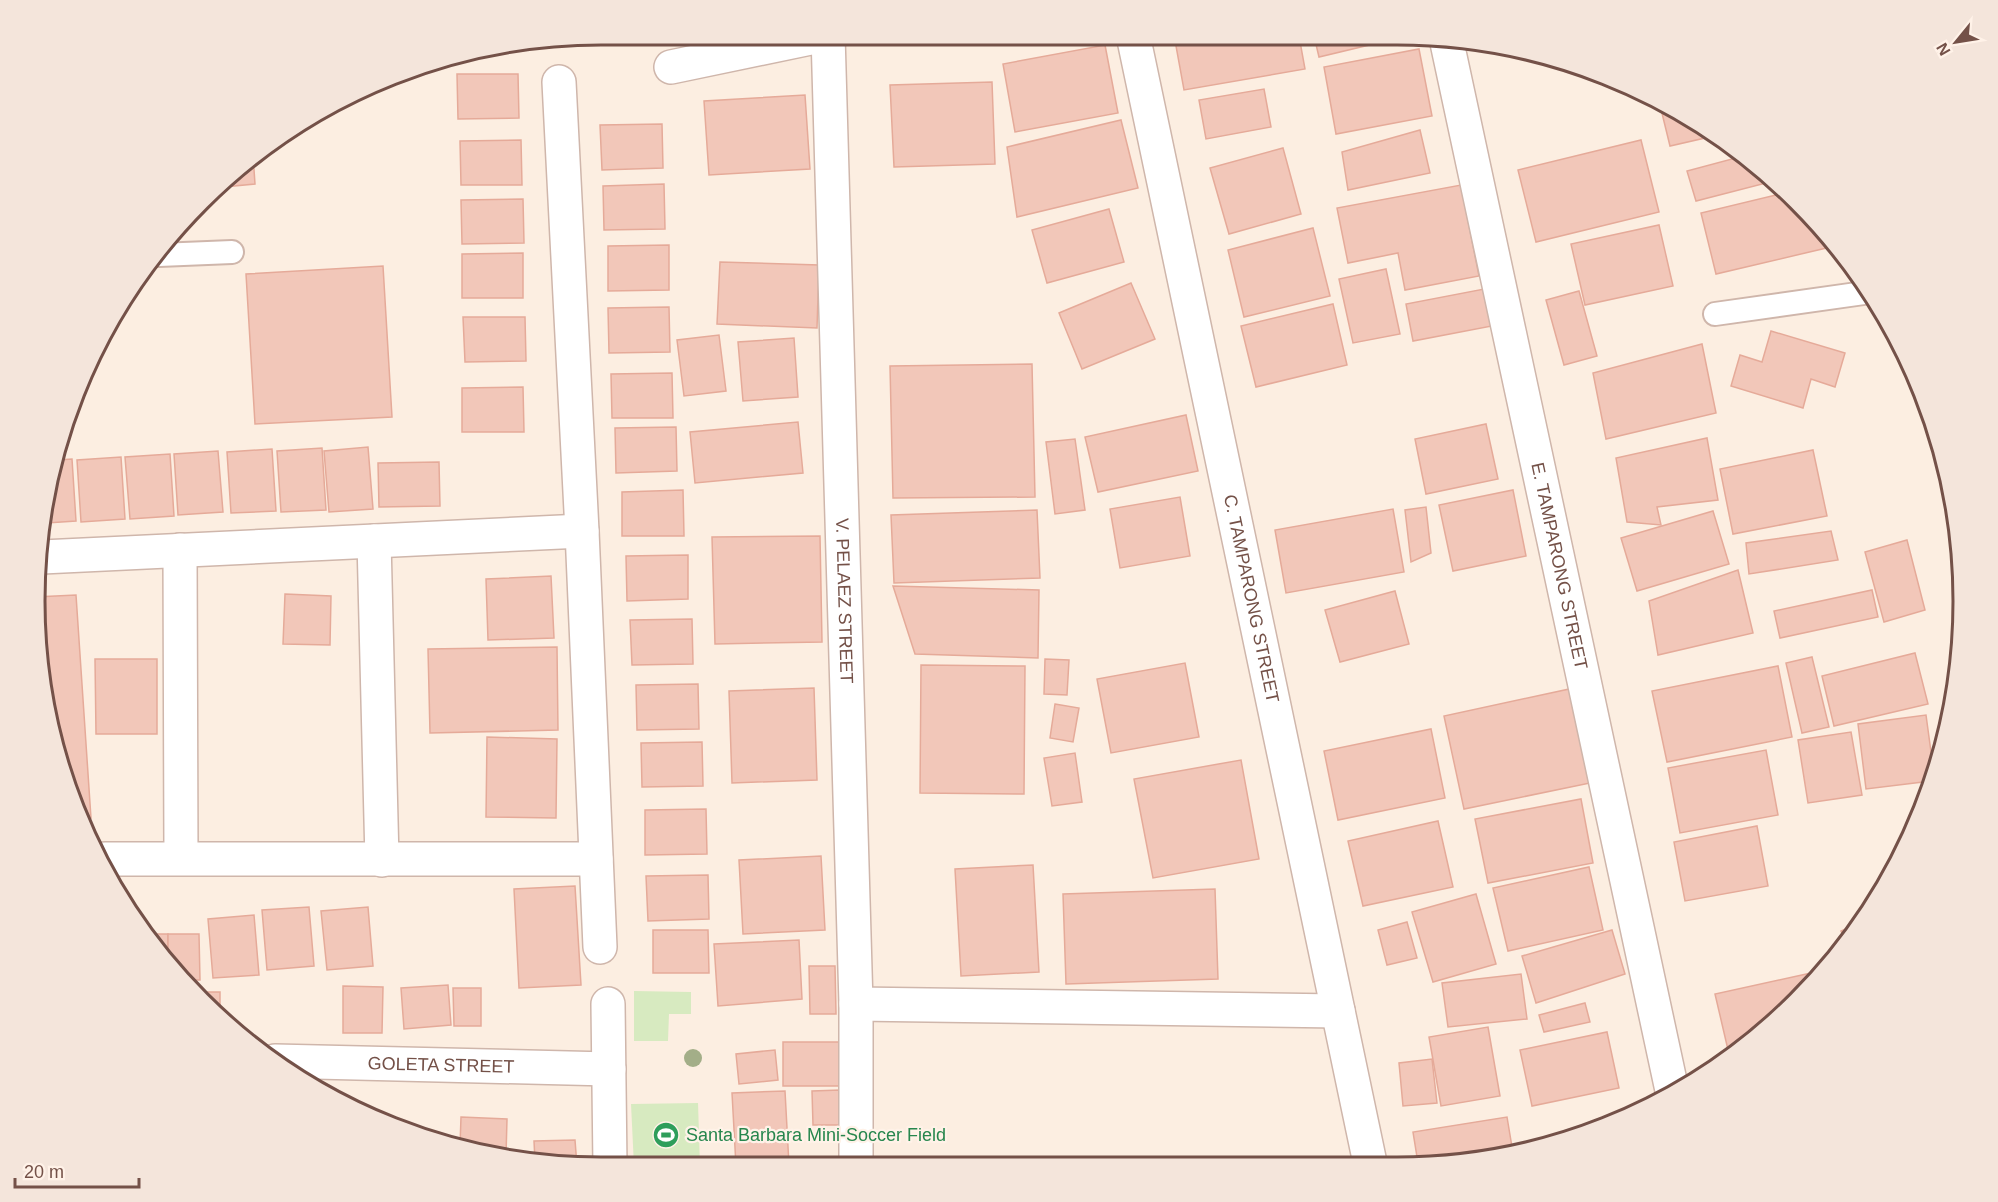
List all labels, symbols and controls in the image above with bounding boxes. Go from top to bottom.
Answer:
north arrow [1926,12,1986,72]
text: N [1933,40,1954,59]
street label: E. TAMPARONG STREET [1527,461,1591,671]
street label: C. TAMPARONG STREET [1220,493,1283,705]
street label: V. PELAEZ STREET [832,518,857,684]
street label: GOLETA STREET [367,1053,515,1077]
sports icon: Santa Barbara Mini-Soccer Field [651,1120,681,1150]
place label: Santa Barbara Mini-Soccer Field [686,1125,946,1145]
scale bar [15,1151,140,1189]
text: 20 m [24,1162,64,1182]

